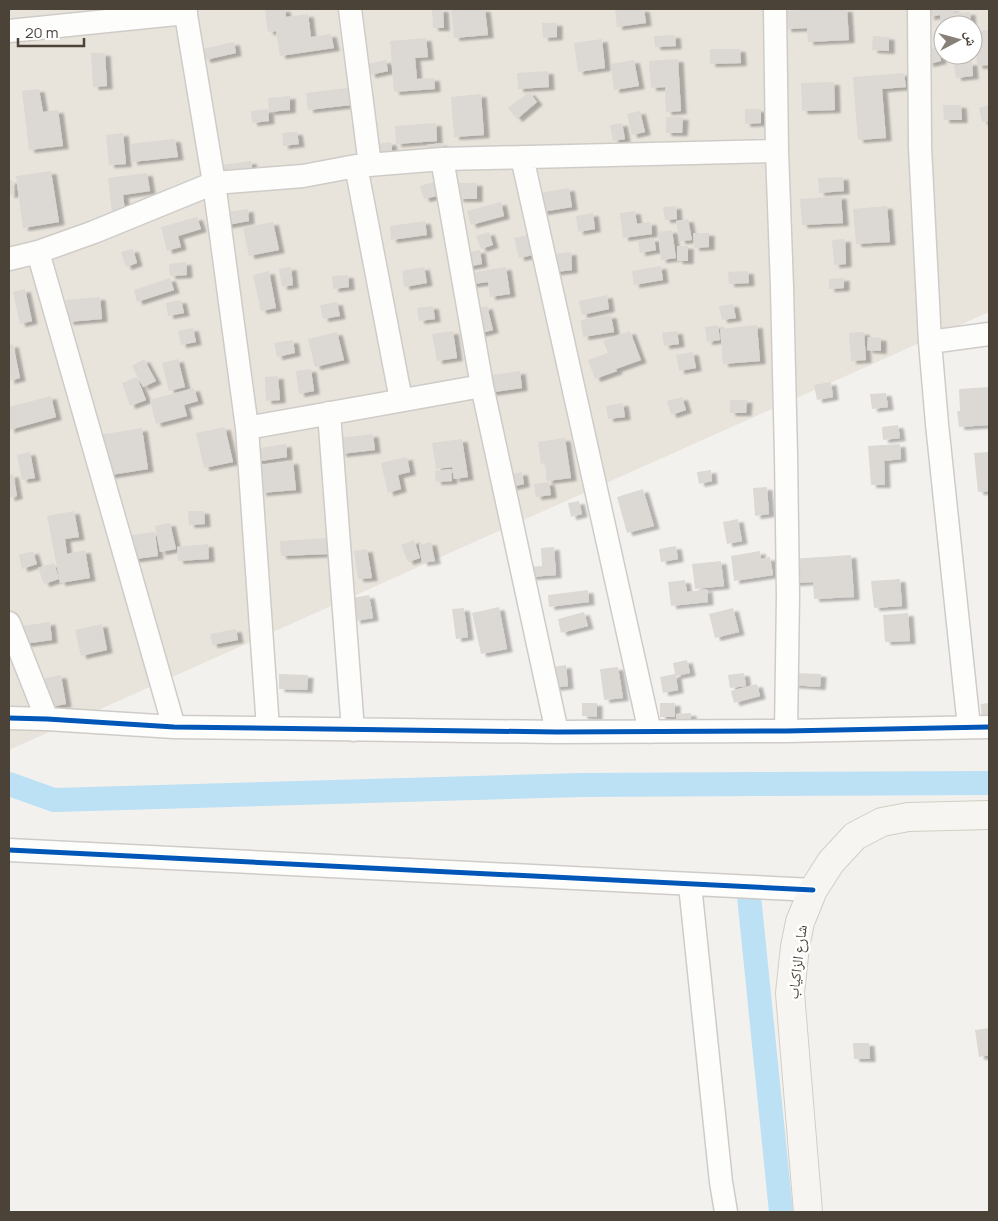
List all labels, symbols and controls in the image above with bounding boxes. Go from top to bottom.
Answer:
scale bar [18,15,84,47]
north arrow [933,15,983,65]
text: 20 m [25,22,58,43]
text: ش [961,30,982,47]
street label: شارع الزاكياب [782,923,812,1000]

